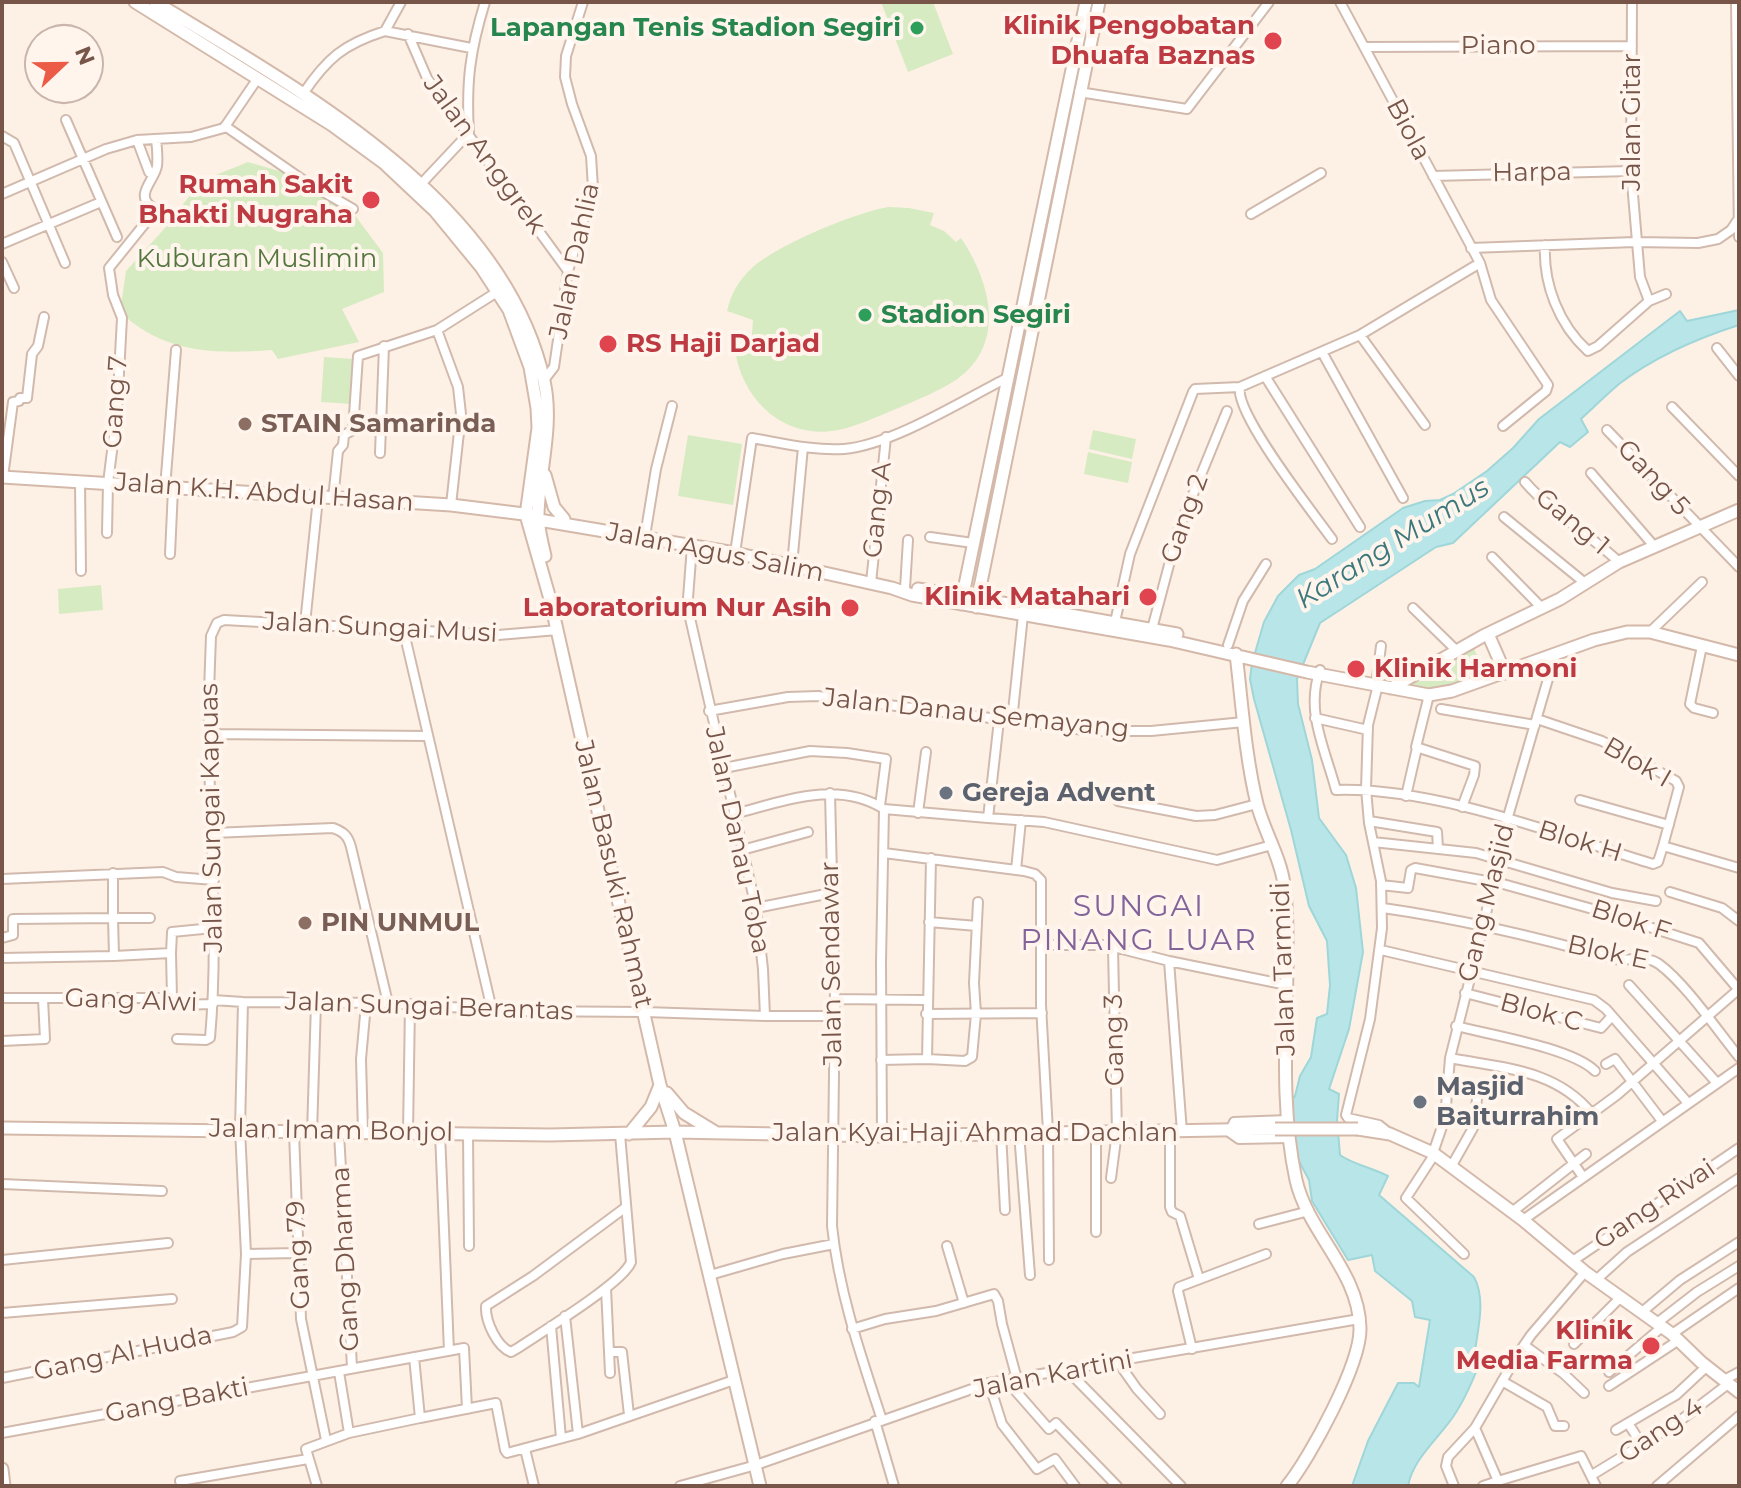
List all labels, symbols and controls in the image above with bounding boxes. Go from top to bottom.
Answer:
place label: Klinik Pengobatan Dhuafa Baznas [1003,10,1255,72]
place label: Lapangan Tenis Stadion Segiri [490,12,901,44]
marker: Lapangan Tenis Stadion Segiri [908,19,926,37]
north arrow [24,24,104,104]
marker: Klinik Pengobatan Dhuafa Baznas [1262,30,1284,52]
street label: Piano [1461,30,1535,62]
text: N [69,42,101,69]
street label: Jalan Gitar [1616,53,1648,191]
street label: Jalan Anggrek [416,70,552,240]
street label: Biola [1379,94,1437,166]
street label: Harpa [1492,157,1572,189]
place label: Rumah Sakit Bhakti Nugraha [138,169,353,230]
street label: Jalan Dahlia [543,180,607,342]
marker: Rumah Sakit Bhakti Nugraha [360,189,382,211]
park label: Kuburan Muslimin [137,243,377,275]
place label: Stadion Segiri [881,299,1071,331]
marker: Stadion Segiri [856,306,874,324]
place label: RS Haji Darjad [626,328,820,360]
marker: RS Haji Darjad [597,333,619,355]
street label: Gang 7 [97,355,135,449]
place label: STAIN Samarinda [261,408,496,440]
marker: STAIN Samarinda [236,415,254,433]
street label: Gang 5 [1610,434,1696,522]
street label: Gang A [857,460,899,560]
street label: Jalan K.H. Abdul Hasan [113,467,415,519]
street label: Gang 2 [1155,470,1215,568]
water label: Karang Mumus [1290,471,1496,617]
street label: Gang 1 [1529,482,1615,562]
street label: Jalan Agus Salim [603,517,827,589]
place label: Klinik Matahari [924,581,1130,613]
marker: Klinik Matahari [1137,586,1159,608]
place label: Laboratorium Nur Asih [523,592,832,624]
marker: Laboratorium Nur Asih [839,597,861,619]
street label: Jalan Sungai Musi [262,606,498,650]
place label: Klinik Harmoni [1374,653,1577,685]
marker: Klinik Harmoni [1345,658,1367,680]
street label: Jalan Danau Semayang [821,682,1131,746]
street label: Jalan Sungai Kapuas [194,683,230,953]
street label: Jalan Danau Toba [698,723,776,957]
street label: Blok I [1598,731,1676,795]
street label: Jalan Basuki Rahmat [567,737,659,1011]
place label: Gereja Advent [962,777,1156,809]
marker: Gereja Advent [937,784,955,802]
street label: Blok H [1534,814,1626,870]
street label: Gang Masjid [1452,821,1522,985]
street label: Jalan Sendawar [815,861,849,1067]
street label: Jalan Tarmidi [1265,881,1303,1057]
district label: SUNGAI PINANG LUAR [1020,889,1258,960]
street label: Blok F [1587,894,1675,948]
place label: PIN UNMUL [321,907,479,939]
marker: PIN UNMUL [296,914,314,932]
street label: Blok E [1564,929,1652,977]
street label: Gang Alwi [64,983,198,1019]
street label: Jalan Sungai Berantas [284,986,574,1028]
street label: Blok C [1497,987,1585,1039]
street label: Gang 3 [1099,994,1131,1086]
place label: Masjid Baiturrahim [1436,1071,1599,1132]
marker: Masjid Baiturrahim [1411,1093,1429,1111]
street label: Jalan Imam Bonjol [209,1113,453,1149]
street label: Jalan Kyai Haji Ahmad Dachlan [772,1117,1178,1149]
street label: Gang Rivai [1589,1153,1721,1257]
street label: Gang Dharma [326,1166,366,1352]
street label: Gang 79 [281,1200,317,1310]
place label: Klinik Media Farma [1456,1315,1633,1376]
street label: Gang Al Huda [31,1320,215,1388]
marker: Klinik Media Farma [1640,1335,1662,1357]
street label: Jalan Kartini [971,1344,1135,1406]
street label: Gang Bakti [103,1372,251,1430]
street label: Gang 4 [1613,1392,1709,1470]

